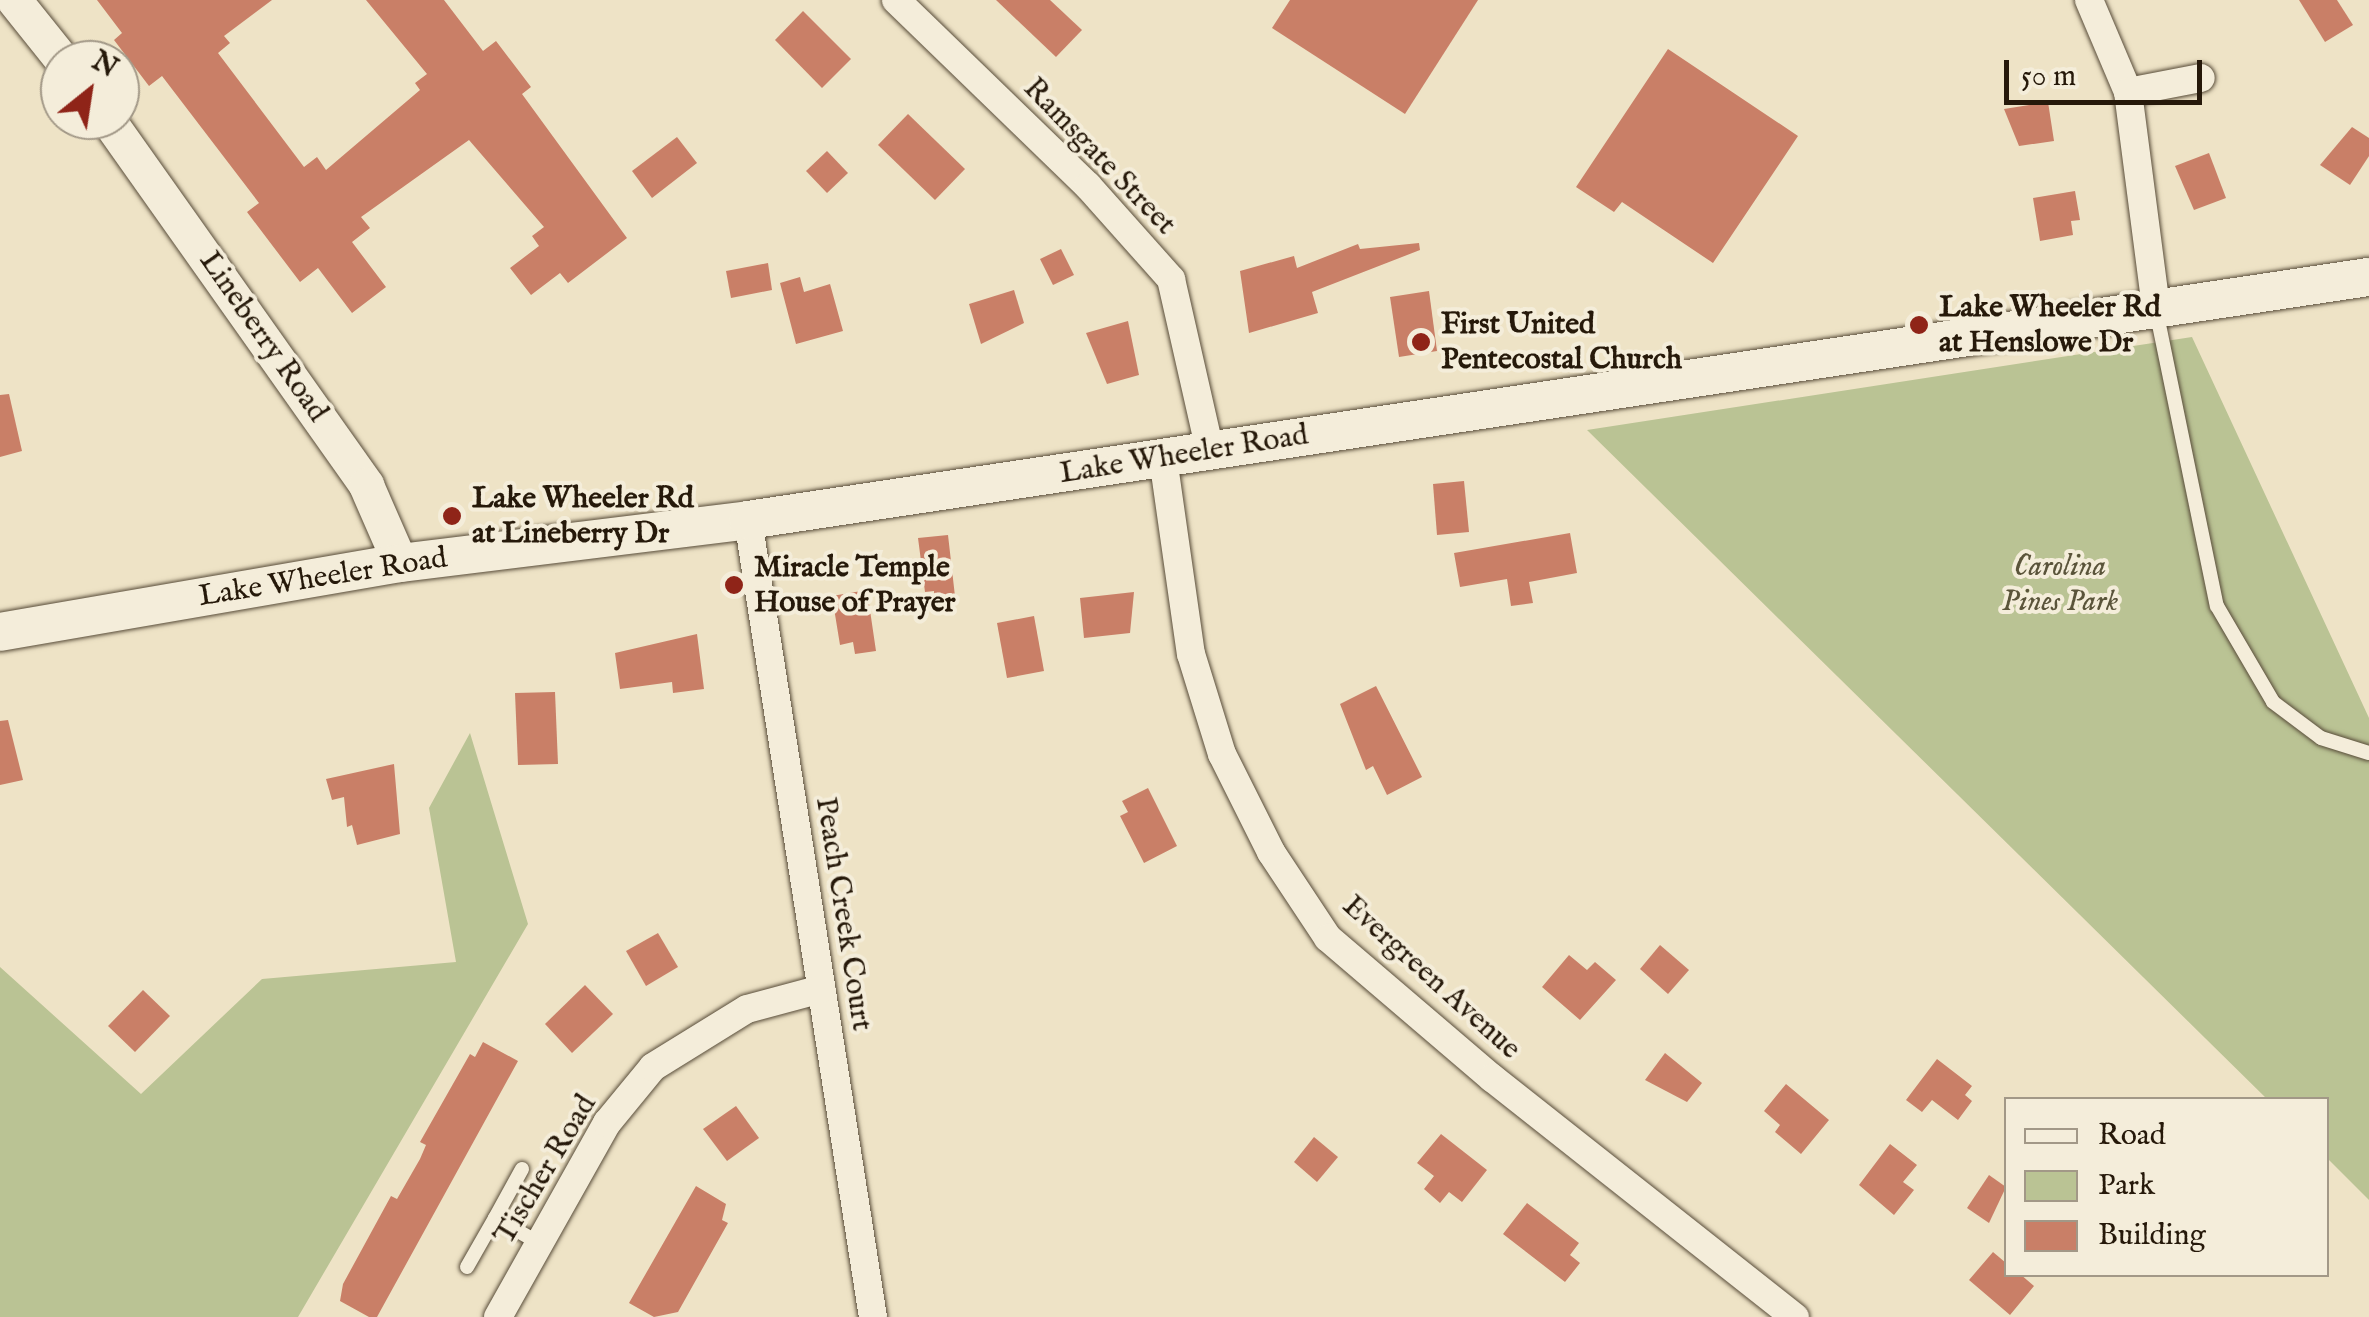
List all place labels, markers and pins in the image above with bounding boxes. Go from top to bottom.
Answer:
place label: Lake Wheeler Rd at Henslowe Dr [1939,290,2161,360]
place label: First United Pentecostal Church [1441,307,1682,378]
marker: Lake Wheeler Rd at Henslowe Dr [1908,314,1930,336]
marker: First United Pentecostal Church [1410,331,1432,353]
place label: Lake Wheeler Rd at Lineberry Dr [472,481,694,552]
marker: Lake Wheeler Rd at Lineberry Dr [441,505,463,527]
place label: Miracle Temple House of Prayer [754,550,955,620]
marker: Miracle Temple House of Prayer [723,574,745,596]

